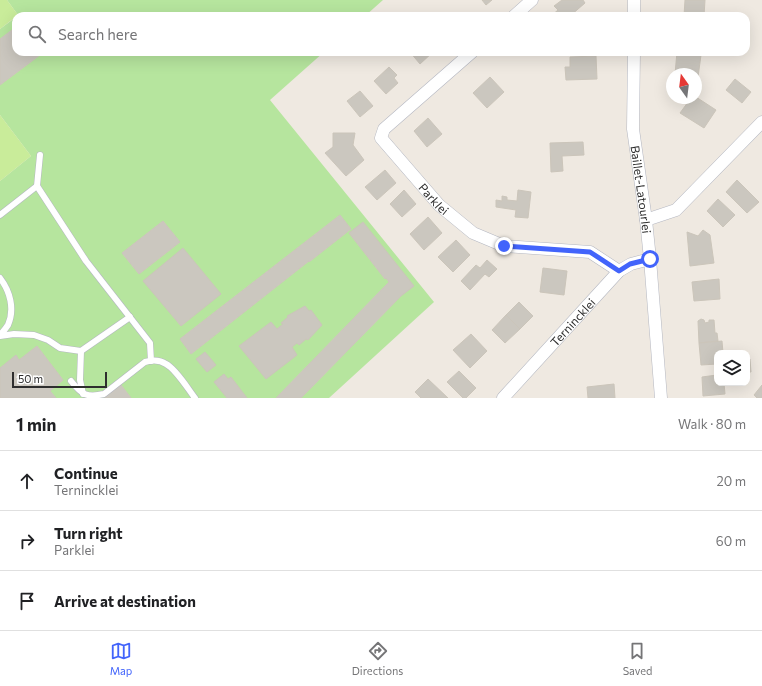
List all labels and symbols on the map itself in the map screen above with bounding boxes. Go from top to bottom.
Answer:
north arrow [666,68,702,104]
street label: Baillet-Latourlei [628,145,654,234]
street label: Parklei [416,180,452,217]
route end [495,237,513,255]
route start [641,250,659,268]
street label: Ternincklei [547,295,598,349]
scale bar [12,370,107,389]

